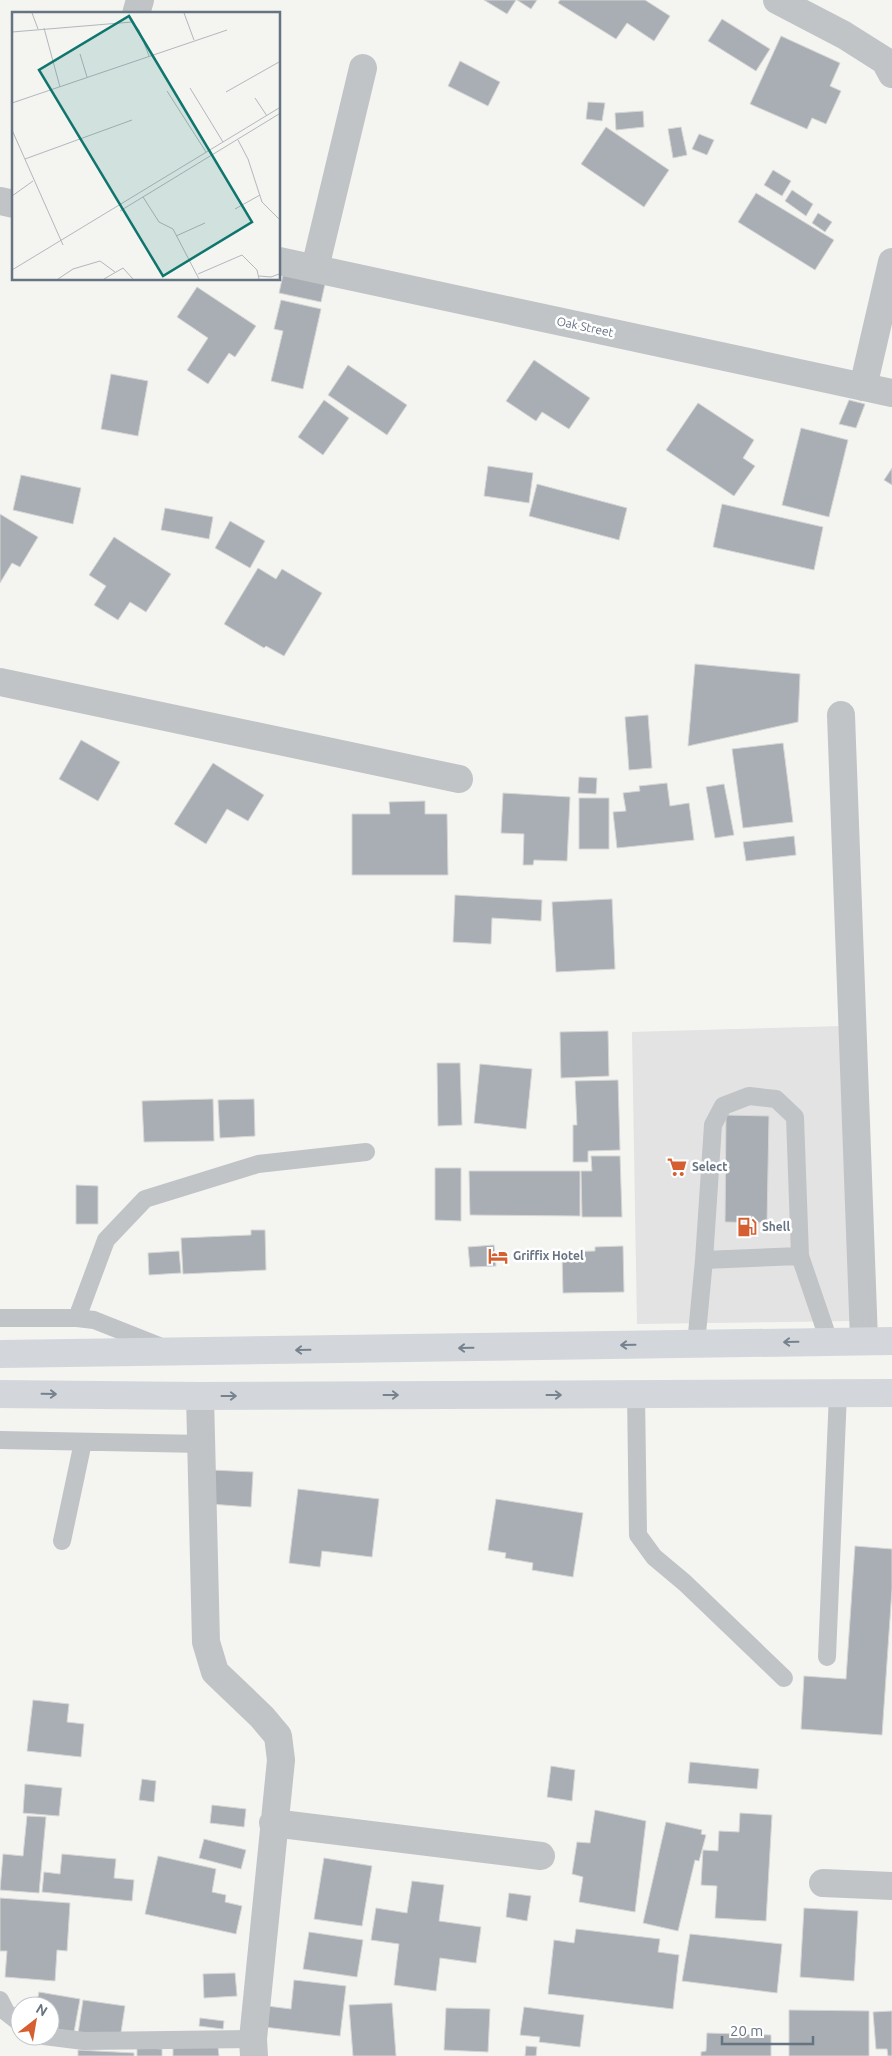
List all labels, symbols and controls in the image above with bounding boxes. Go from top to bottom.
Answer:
inset map [12,12,280,280]
street label: Oak Street [555,314,615,339]
supermarket icon: Select [666,1156,688,1178]
place label: Select [692,1160,727,1173]
fuel station icon: Shell [736,1216,758,1238]
place label: Shell [762,1220,790,1233]
hotel icon: Griffix Hotel [487,1245,509,1267]
place label: Griffix Hotel [513,1249,584,1262]
one-way arrow [783,1337,800,1347]
one-way arrow [621,1340,637,1350]
one-way arrow [458,1343,474,1353]
one-way arrow [296,1345,312,1355]
one-way arrow [40,1389,56,1399]
one-way arrow [382,1390,399,1400]
one-way arrow [545,1390,561,1400]
one-way arrow [220,1391,236,1401]
north arrow [10,1996,60,2046]
text: N [33,2000,50,2019]
scale bar [722,2014,813,2046]
text: 20 m [730,2022,763,2039]

